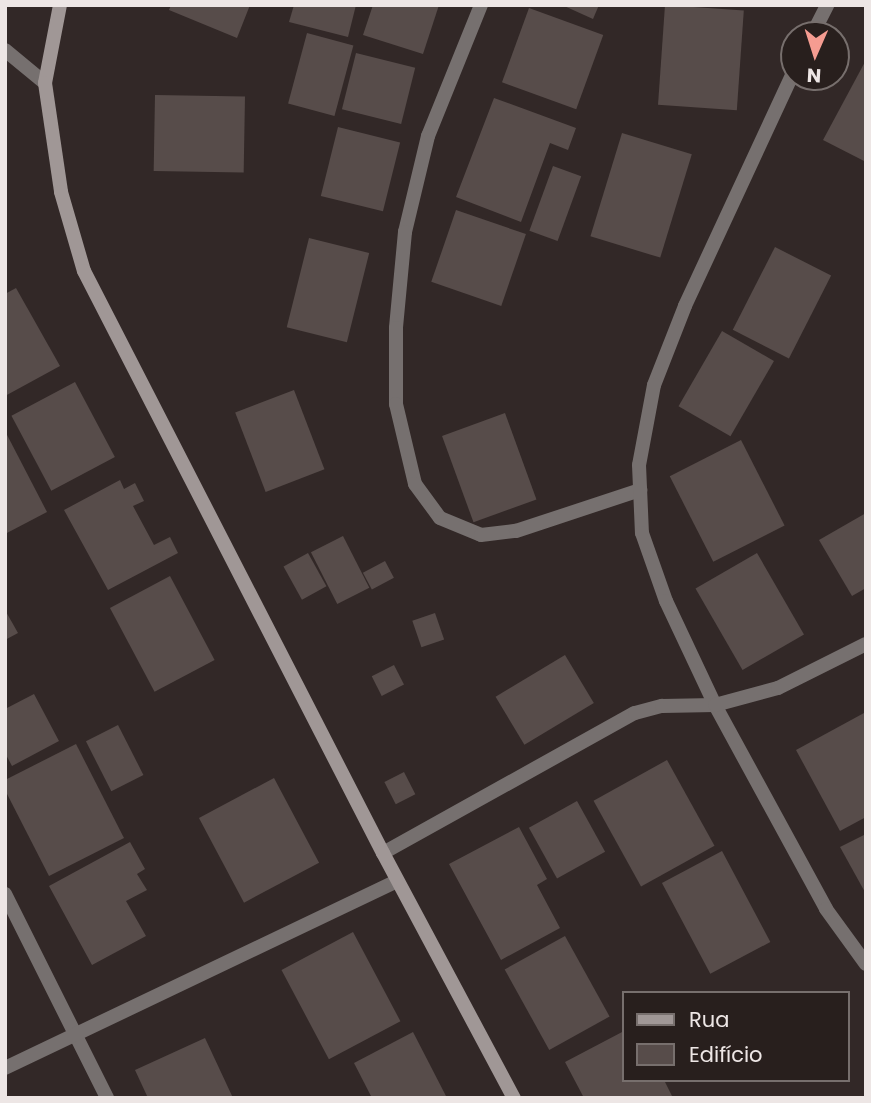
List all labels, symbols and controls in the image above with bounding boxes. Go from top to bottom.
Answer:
north arrow [780,21,850,91]
text: N [806,62,822,89]
legend [622,991,850,1082]
text: Rua [689,1005,729,1034]
text: Edifício [689,1040,763,1069]

